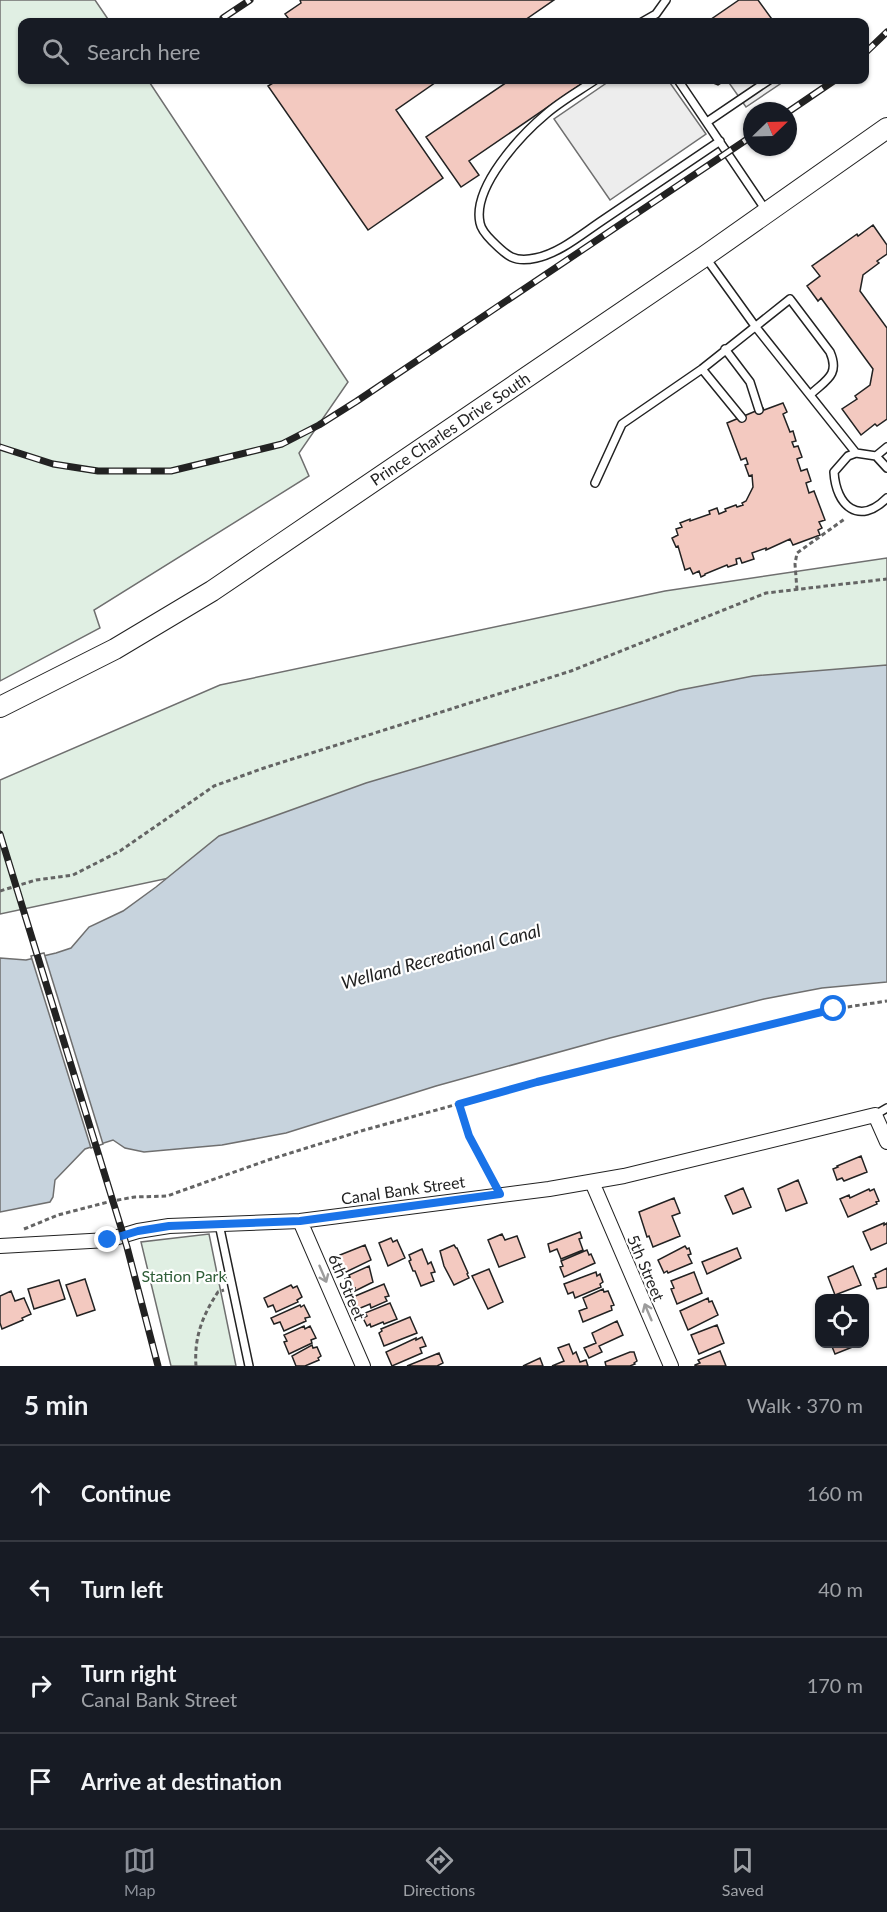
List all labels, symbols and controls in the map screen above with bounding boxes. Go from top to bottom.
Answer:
search box [18,18,869,84]
icon: search [39,35,72,68]
text: Search here [87,38,200,65]
north arrow [743,102,797,156]
street label: Prince Charles Drive South [366,368,533,489]
water label: Welland Recreational Canal [339,919,543,993]
route start [820,995,846,1021]
street label: Canal Bank Street [340,1171,466,1208]
route end [94,1226,120,1252]
street label: 5th Street [624,1232,669,1304]
street label: 6th Street [325,1251,370,1323]
one-way arrow [318,1265,330,1283]
park label: Station Park [141,1266,227,1285]
map controls [815,1294,869,1348]
button: locate [815,1294,869,1348]
one-way arrow [642,1304,653,1322]
text: 5 min [24,1389,88,1421]
text: Walk · 370 m [747,1393,863,1417]
icon: ahead [24,1477,57,1510]
text: Continue [81,1480,171,1507]
text: 160 m [807,1481,863,1505]
icon: left [24,1573,57,1606]
text: Turn left [81,1576,163,1603]
text: 40 m [818,1577,863,1601]
text: Turn right [81,1660,176,1687]
icon: right [24,1669,57,1702]
text: 170 m [807,1673,863,1697]
text: Canal Bank Street [81,1687,237,1711]
icon: arrive [24,1765,57,1798]
text: Arrive at destination [81,1768,282,1795]
tab: Map [123,1844,156,1899]
tab: Directions [403,1844,475,1899]
tab: Saved [722,1844,764,1899]

